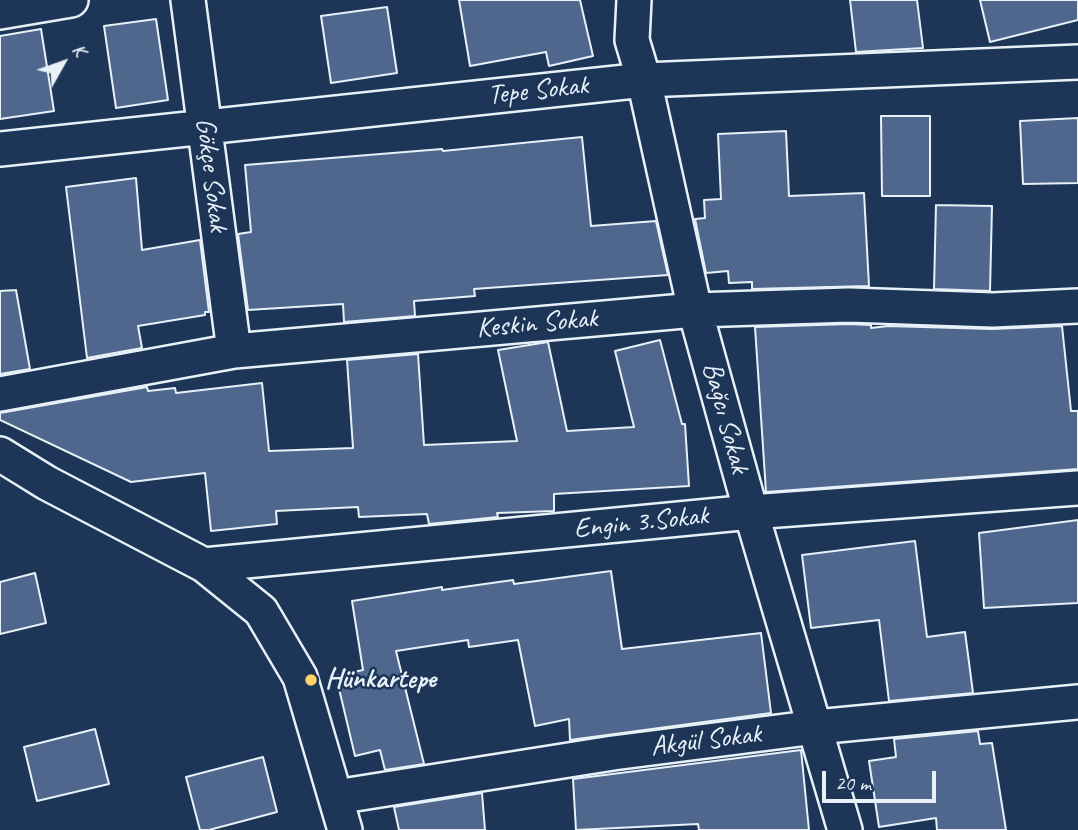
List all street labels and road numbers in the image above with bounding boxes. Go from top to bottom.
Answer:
street label: Tepe Sokak [486,69,590,113]
street label: Gökçe Sokak [187,116,235,234]
street label: Keskin Sokak [475,302,599,346]
street label: Bağcı Sokak [694,359,756,477]
street label: Engin 3.Sokak [572,499,710,547]
street label: Akgül Sokak [649,718,763,764]

